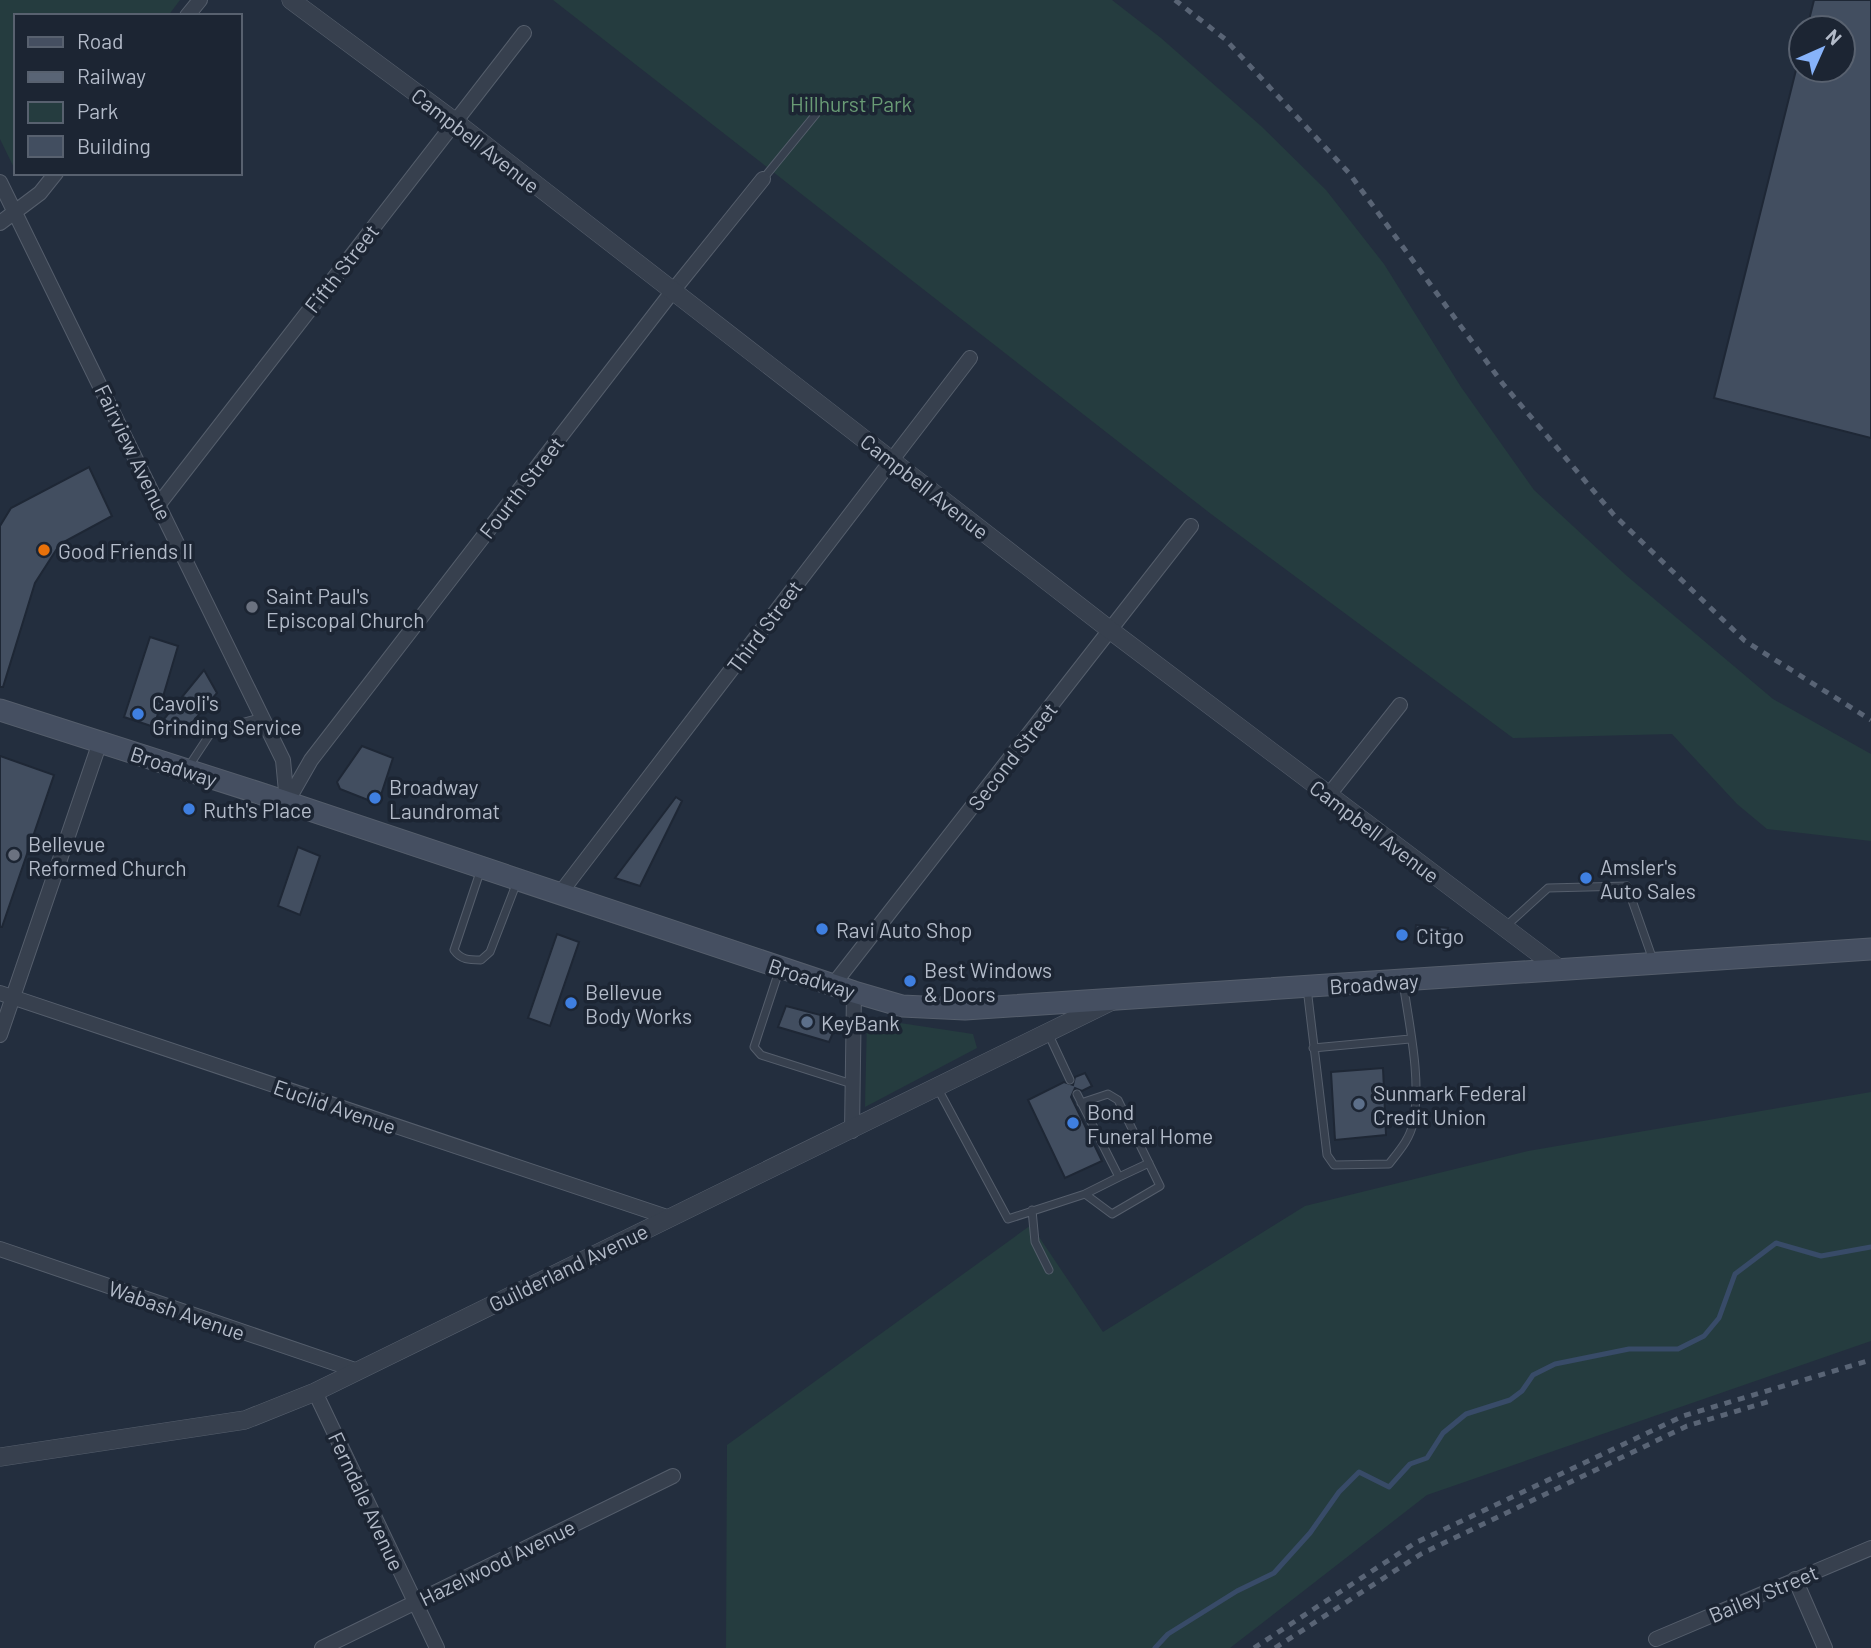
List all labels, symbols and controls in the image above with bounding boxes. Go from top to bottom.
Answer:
legend [14,14,242,175]
north arrow [1787,14,1857,84]
text: N [1822,24,1847,49]
text: Road [77,28,123,53]
text: Railway [77,63,146,88]
street label: Campbell Avenue [407,82,545,198]
park label: Hillhurst Park [790,91,912,116]
text: Park [77,98,118,123]
text: Building [77,133,151,158]
street label: Fifth Street [299,219,383,317]
street label: Fairview Avenue [90,380,178,524]
street label: Campbell Avenue [856,428,994,544]
street label: Fourth Street [474,431,568,543]
place label: Good Friends II [58,538,193,563]
marker: Good Friends II [36,542,52,558]
street label: Third Street [721,575,807,677]
place label: Saint Paul's Episcopal Church [266,583,425,632]
marker: Saint Paul's Episcopal Church [244,599,260,615]
place label: Cavoli's Grinding Service [152,690,302,739]
street label: Second Street [962,697,1062,815]
marker: Cavoli's Grinding Service [130,706,146,722]
street label: Broadway [128,740,221,792]
place label: Broadway Laundromat [389,774,500,823]
street label: Campbell Avenue [1305,774,1445,888]
marker: Broadway Laundromat [367,790,383,806]
place label: Ruth's Place [203,797,312,822]
marker: Ruth's Place [181,801,197,817]
place label: Bellevue Reformed Church [28,831,187,880]
marker: Bellevue Reformed Church [6,847,22,863]
place label: Amsler's Auto Sales [1600,854,1696,903]
marker: Amsler's Auto Sales [1578,870,1594,886]
place label: Ravi Auto Shop [836,917,972,942]
marker: Ravi Auto Shop [814,921,830,937]
place label: Citgo [1416,923,1464,948]
marker: Citgo [1394,927,1410,943]
street label: Broadway [766,952,859,1004]
place label: Best Windows & Doors [924,957,1052,1006]
street label: Broadway [1328,967,1420,999]
marker: Best Windows & Doors [902,973,918,989]
place label: Bellevue Body Works [585,979,692,1028]
marker: Bellevue Body Works [563,995,579,1011]
place label: KeyBank [821,1010,900,1035]
marker: KeyBank [799,1014,815,1030]
street label: Euclid Avenue [271,1073,399,1139]
place label: Sunmark Federal Credit Union [1373,1080,1526,1129]
marker: Sunmark Federal Credit Union [1351,1096,1367,1112]
place label: Bond Funeral Home [1087,1099,1213,1148]
marker: Bond Funeral Home [1065,1115,1081,1131]
street label: Guilderland Avenue [484,1218,652,1316]
street label: Wabash Avenue [105,1275,249,1345]
street label: Ferndale Avenue [324,1428,410,1574]
street label: Hazelwood Avenue [415,1514,579,1610]
street label: Bailey Street [1705,1559,1821,1627]

